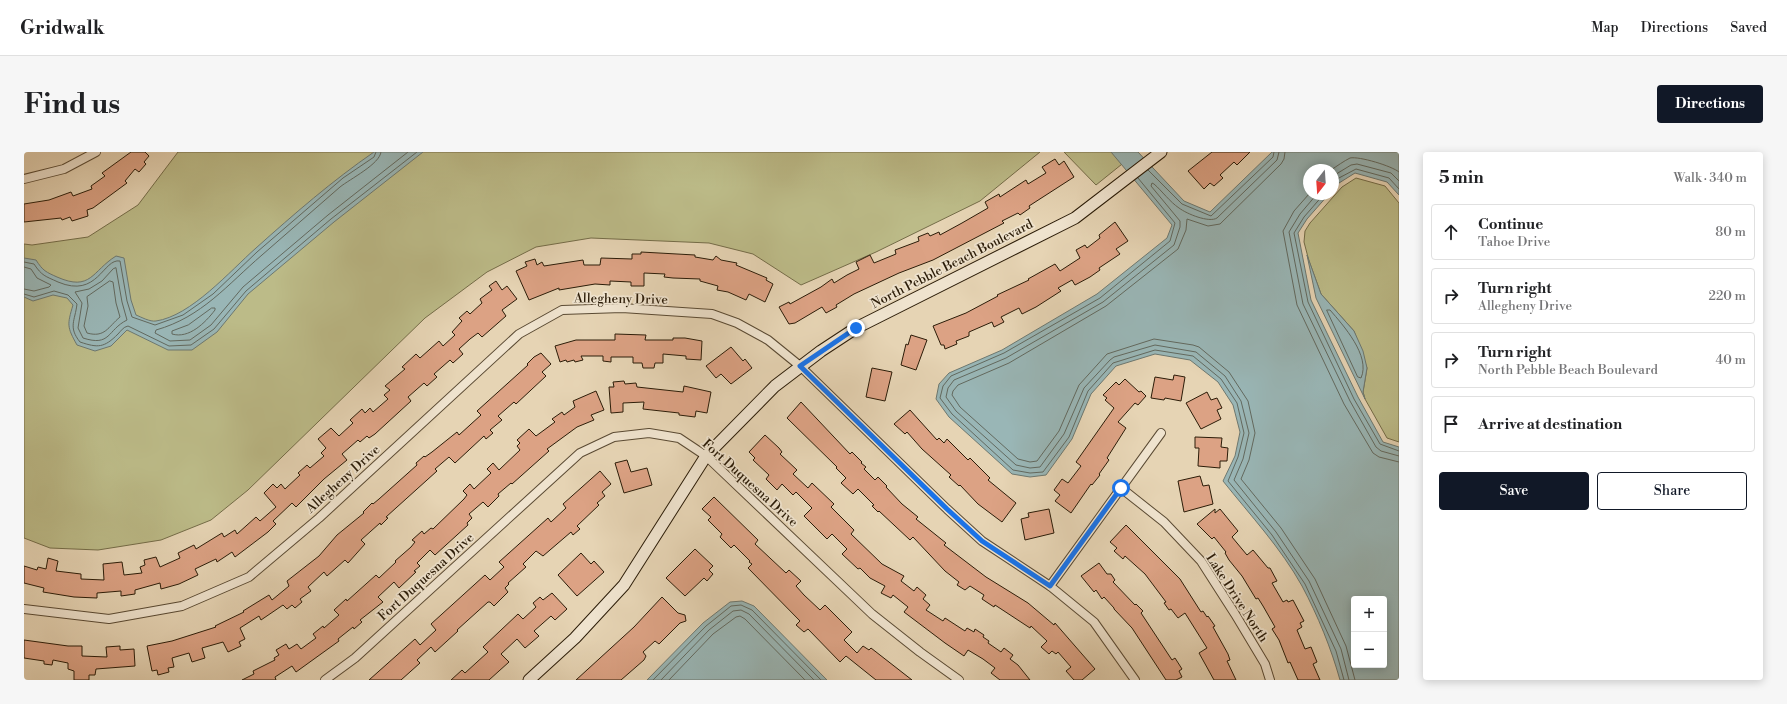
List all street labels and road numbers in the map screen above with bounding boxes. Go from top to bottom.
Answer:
street label: North Pebble Beach Boulevard [868,216,1036,312]
street label: Allegheny Drive [573,290,669,308]
street label: Fort Duquesna Drive [699,436,802,531]
street label: Allegheny Drive [302,441,384,517]
street label: Fort Duquesna Drive [375,529,478,624]
street label: Lake Drive North [1202,551,1272,645]

